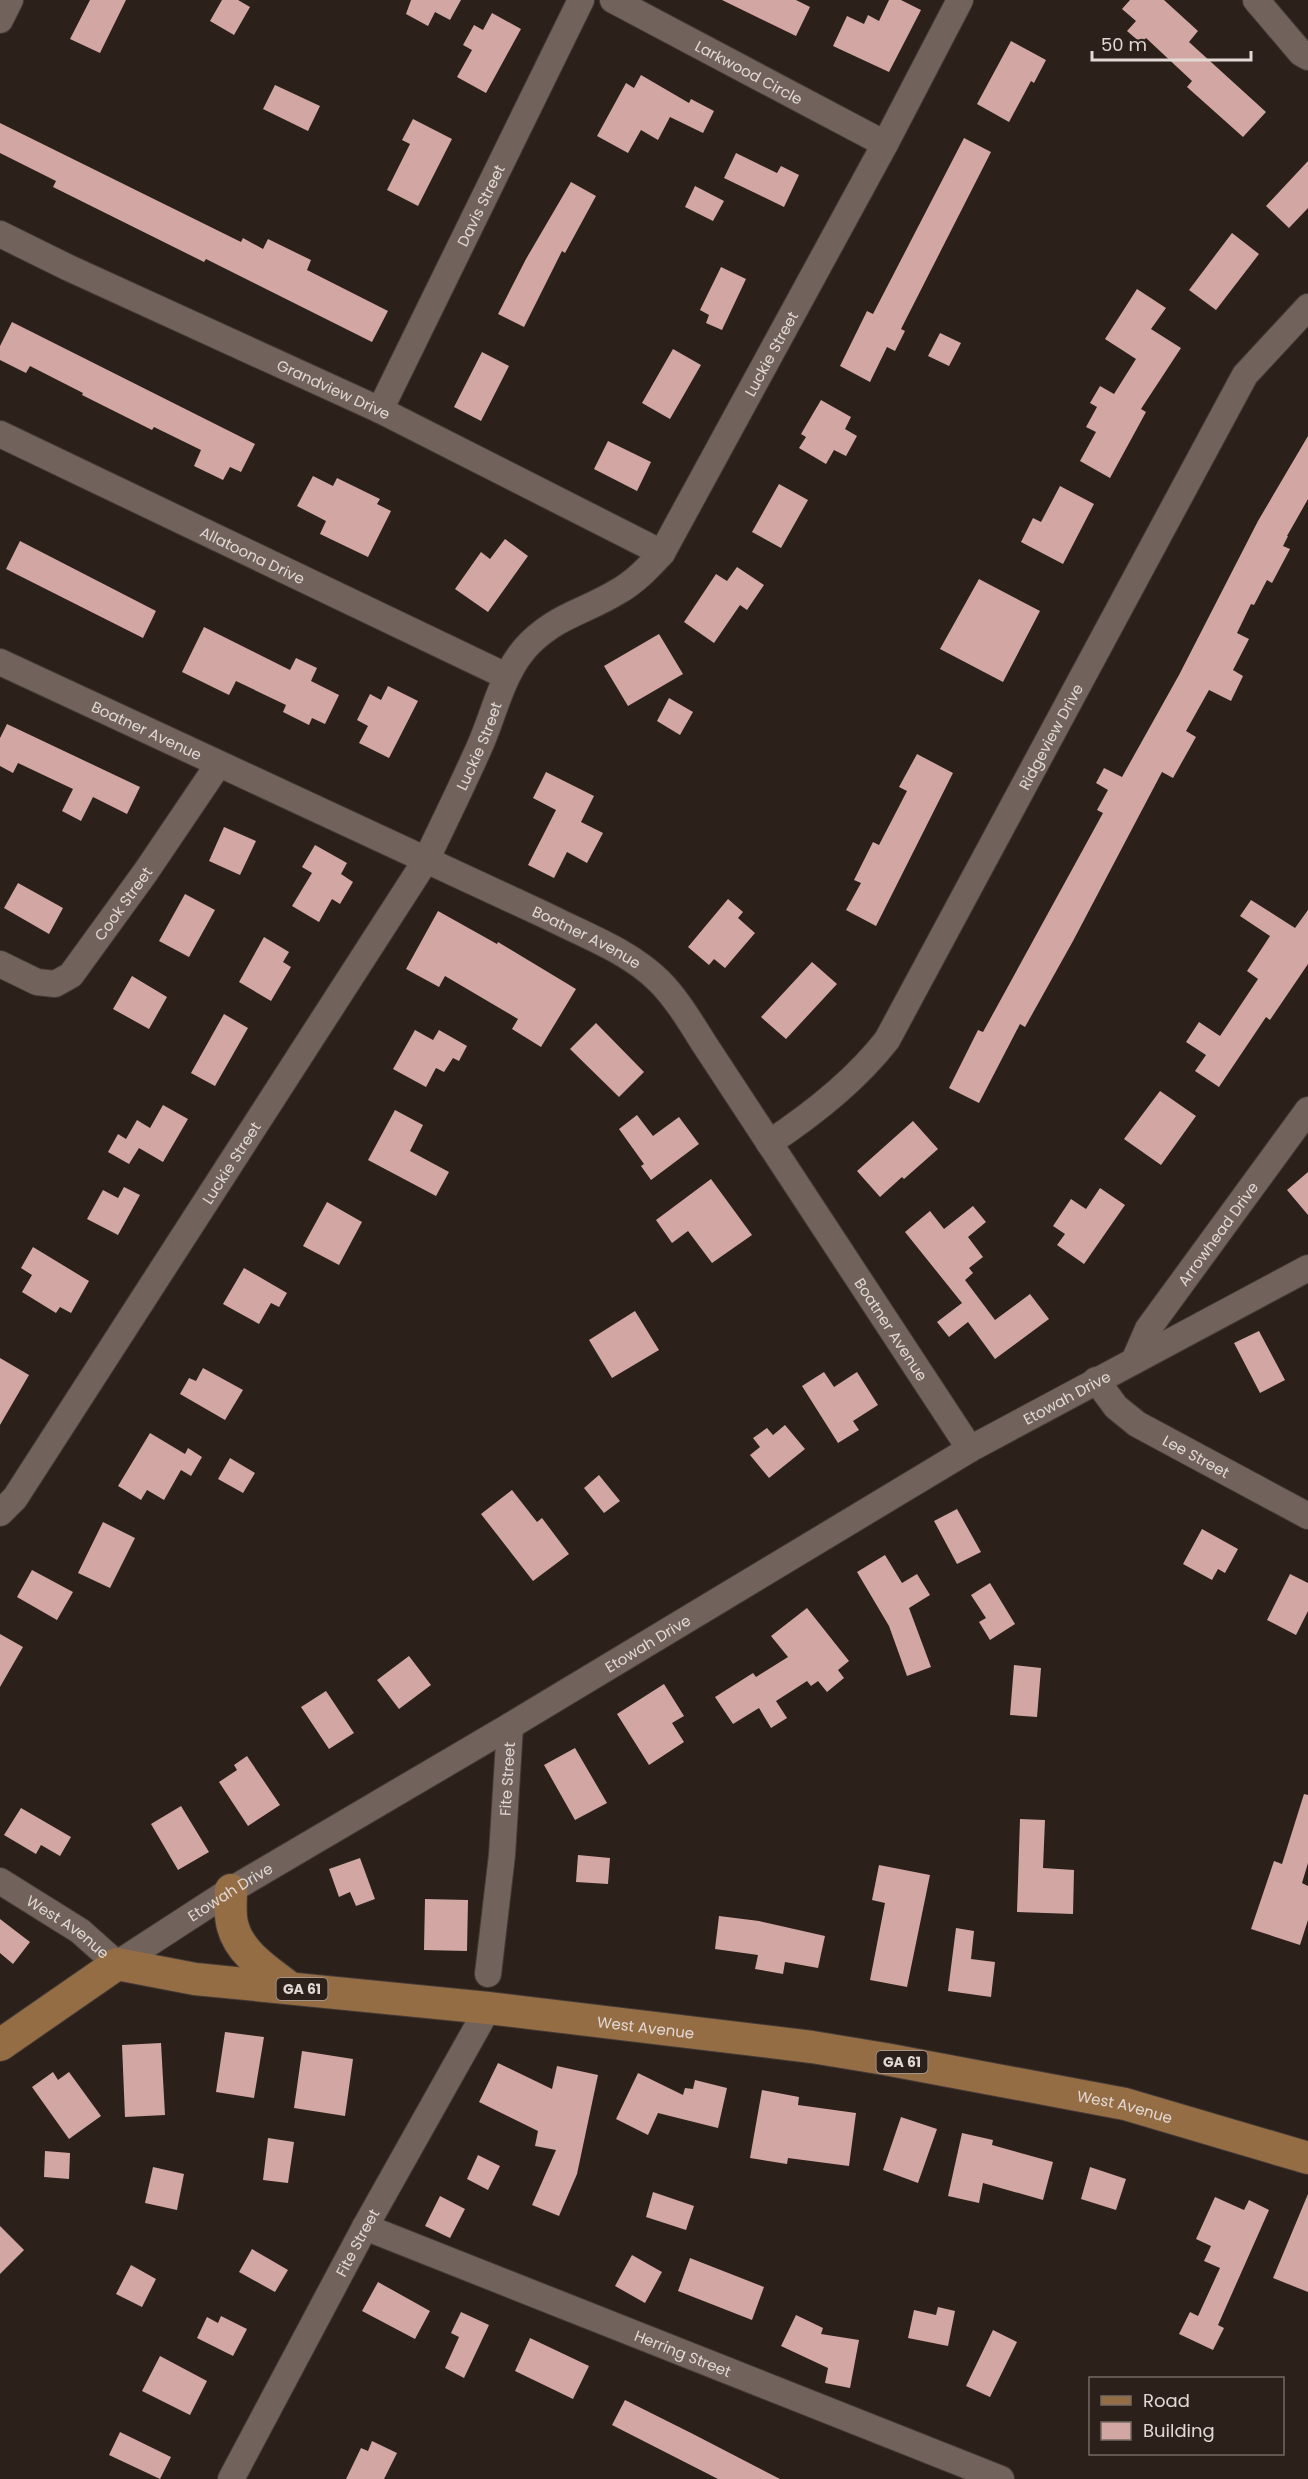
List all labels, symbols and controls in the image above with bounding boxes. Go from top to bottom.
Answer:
scale bar [1092,24,1251,62]
text: 50 m [1101,32,1147,57]
street label: Larkwood Circle [692,35,806,109]
street label: Davis Street [451,161,509,250]
street label: Luckie Street [739,307,802,400]
street label: Grandview Drive [274,354,394,424]
street label: Allatoona Drive [197,521,308,589]
street label: Ridgeview Drive [1013,680,1088,793]
street label: Boatner Avenue [88,696,205,765]
street label: Luckie Street [451,699,506,793]
street label: Cook Street [89,862,157,945]
street label: Boatner Avenue [529,900,645,973]
street label: Luckie Street [197,1118,265,1208]
street label: Arrowhead Drive [1173,1177,1263,1290]
street label: Boatner Avenue [850,1273,933,1385]
street label: Etowah Drive [1019,1365,1114,1429]
street label: Lee Street [1159,1429,1234,1482]
street label: Etowah Drive [601,1609,694,1677]
street label: Fite Street [494,1741,519,1817]
street label: Etowah Drive [183,1857,276,1926]
street label: West Avenue [23,1890,114,1963]
road number: GA 61 [276,1978,328,2000]
street label: West Avenue [596,2011,695,2043]
road number: GA 61 [876,2051,928,2073]
street label: West Avenue [1075,2085,1175,2128]
street label: Fite Street [330,2205,384,2280]
street label: Herring Street [631,2324,734,2382]
legend [1089,2377,1284,2455]
text: Road [1143,2388,1190,2413]
text: Building [1143,2418,1215,2443]

